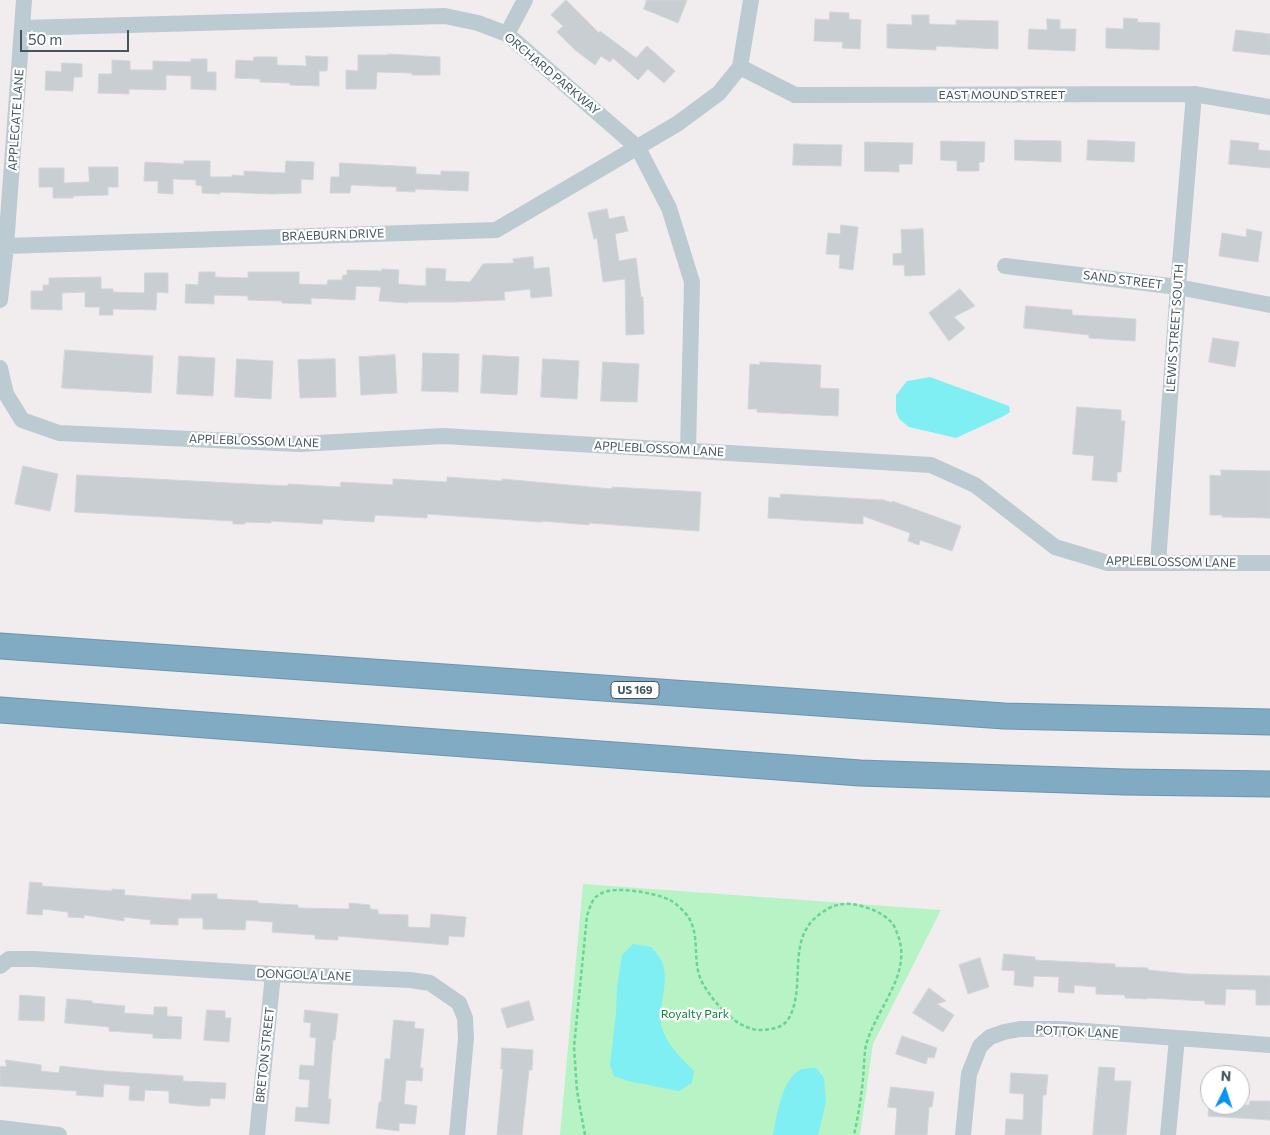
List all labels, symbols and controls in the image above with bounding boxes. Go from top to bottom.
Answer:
scale bar [22,20,131,52]
text: 50 m [28,30,62,48]
street label: ORCHARD PARKWAY [501,30,603,118]
street label: APPLEGATE LANE [5,69,27,171]
street label: EAST MOUND STREET [939,88,1065,102]
street label: BRAEBURN DRIVE [281,226,385,244]
street label: LEWIS STREET SOUTH [1163,264,1187,392]
street label: SAND STREET [1082,268,1164,292]
street label: APPLEBLOSSOM LANE [189,432,319,450]
street label: APPLEBLOSSOM LANE [594,438,724,460]
street label: APPLEBLOSSOM LANE [1106,554,1236,570]
road number: US 169 [611,682,659,698]
street label: DONGOLA LANE [256,966,352,984]
street label: BRETON STREET [253,1007,277,1103]
park label: Royalty Park [661,1007,729,1021]
street label: POTTOK LANE [1035,1023,1119,1041]
north arrow [1200,1065,1250,1115]
text: N [1220,1067,1232,1084]

